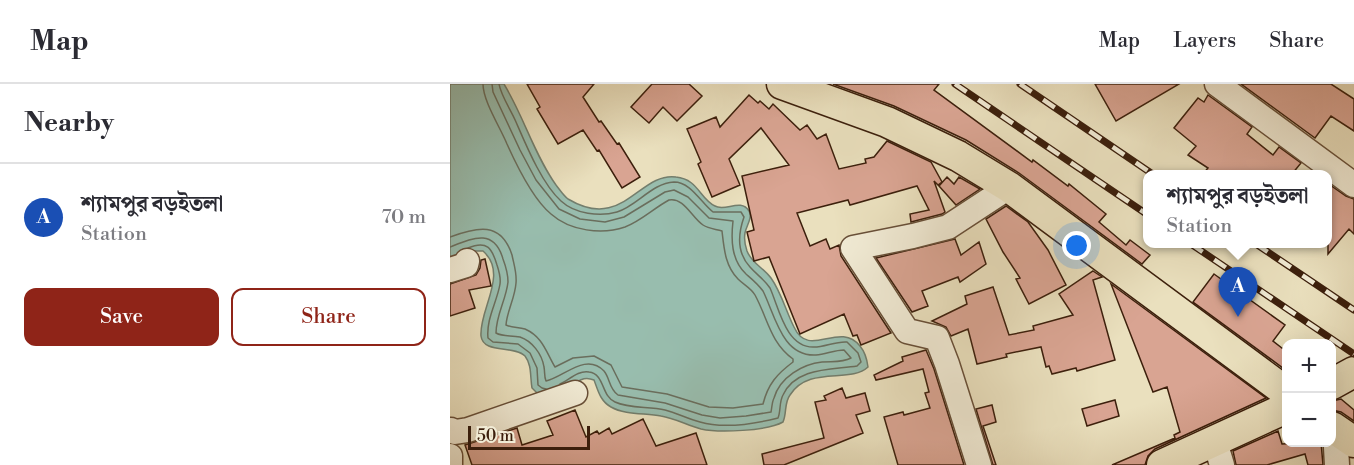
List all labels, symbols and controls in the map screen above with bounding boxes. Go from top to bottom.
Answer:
text: Map [30,24,89,59]
text: Map [1099,28,1140,54]
text: Layers [1173,28,1236,54]
text: Share [1269,28,1324,54]
text: Nearby [24,107,114,139]
popup [1143,170,1332,248]
text: শ্যামপুর বড়ইতলা [1166,183,1309,210]
text: শ্যামপুর বড়ইতলা [81,191,223,218]
text: A [36,205,51,230]
text: 70 m [382,205,426,230]
text: Station [1166,214,1232,239]
text: Station [81,222,147,247]
your location [1062,231,1091,260]
pin: A [1218,268,1258,317]
button: Save [24,288,219,346]
button: Share [231,288,426,346]
map controls [1282,339,1336,447]
button: + [1282,339,1336,393]
button: − [1282,393,1336,447]
scale bar [468,423,590,450]
text: 50 m [477,426,514,446]

